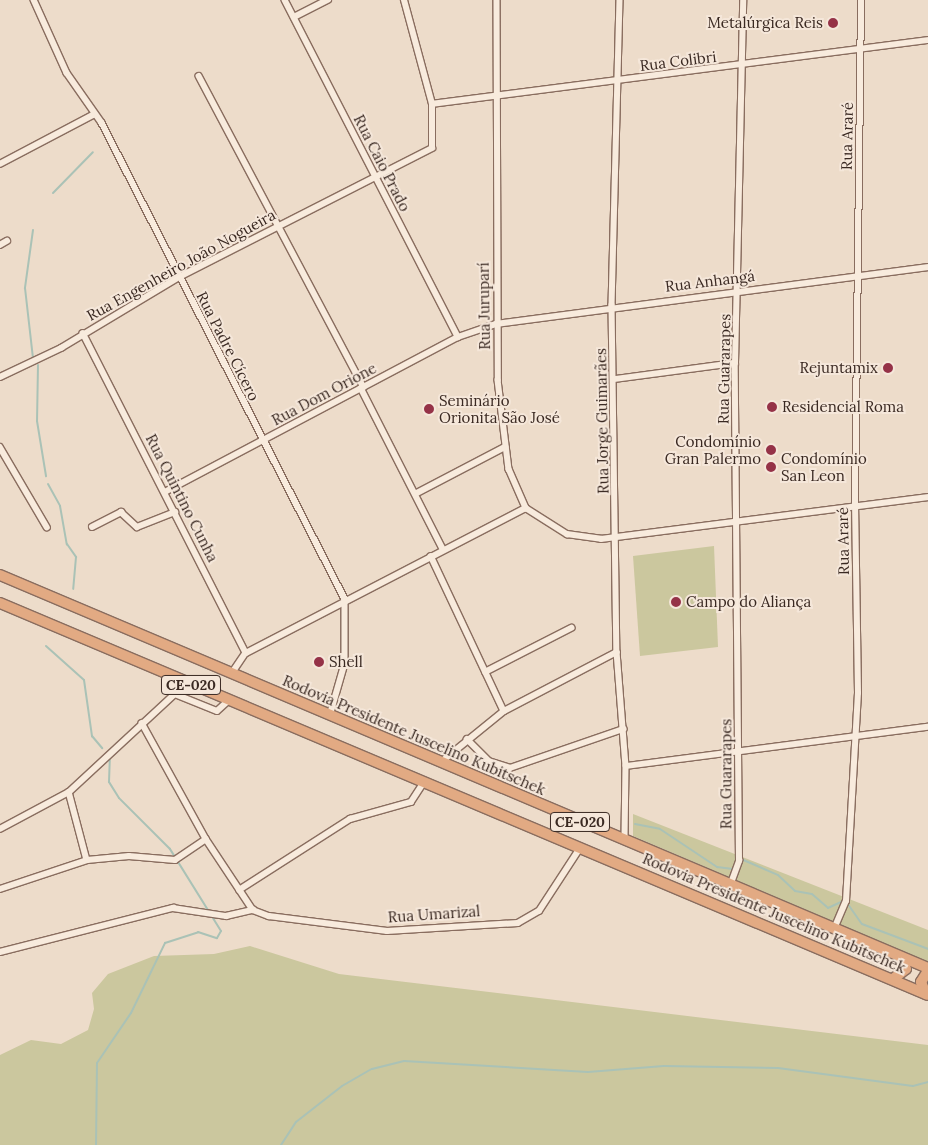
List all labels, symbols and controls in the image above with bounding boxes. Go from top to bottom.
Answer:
place label: Metalúrgica Reis [707,14,823,32]
marker: Metalúrgica Reis [827,17,839,29]
street label: Rua Colibri [639,47,717,75]
street label: Rua Araré [837,102,857,170]
street label: Rua Caio Prado [350,112,414,214]
street label: Rua Engenheiro João Nogueira [84,206,278,324]
street label: Rua Juruparí [474,262,494,350]
street label: Rua Anhangá [664,267,756,295]
street label: Rua Padre Cícero [193,288,263,404]
street label: Rua Guararapes [714,314,734,424]
street label: Rua Jorge Guimarães [592,348,612,494]
street label: Rua Dom Orione [269,359,379,429]
place label: Rejuntamix [800,359,878,377]
marker: Rejuntamix [882,362,894,374]
place label: Seminário Orionita São José [439,391,560,426]
place label: Residencial Roma [782,398,904,416]
marker: Residencial Roma [766,401,778,413]
marker: Seminário Orionita São José [423,403,435,415]
street label: Rua Quintino Cunha [142,431,222,565]
place label: Condomínio Gran Palermo [665,432,761,467]
marker: Condomínio Gran Palermo [765,444,777,456]
place label: Condomínio San Leon [781,449,867,484]
marker: Condomínio San Leon [765,461,777,473]
street label: Rua Araré [833,507,853,575]
place label: Campo do Aliança [686,593,811,611]
marker: Campo do Aliança [670,596,682,608]
place label: Shell [329,653,363,671]
marker: Shell [313,656,325,668]
street label: Rodovia Presidente Juscelino Kubitschek [280,671,548,799]
road number: CE-020 [160,674,222,696]
street label: Rua Guararapes [717,719,735,829]
road number: CE-020 [549,810,611,834]
street label: Rodovia Presidente Juscelino Kubitschek [640,849,908,977]
street label: Rua Umarizal [387,902,481,926]

